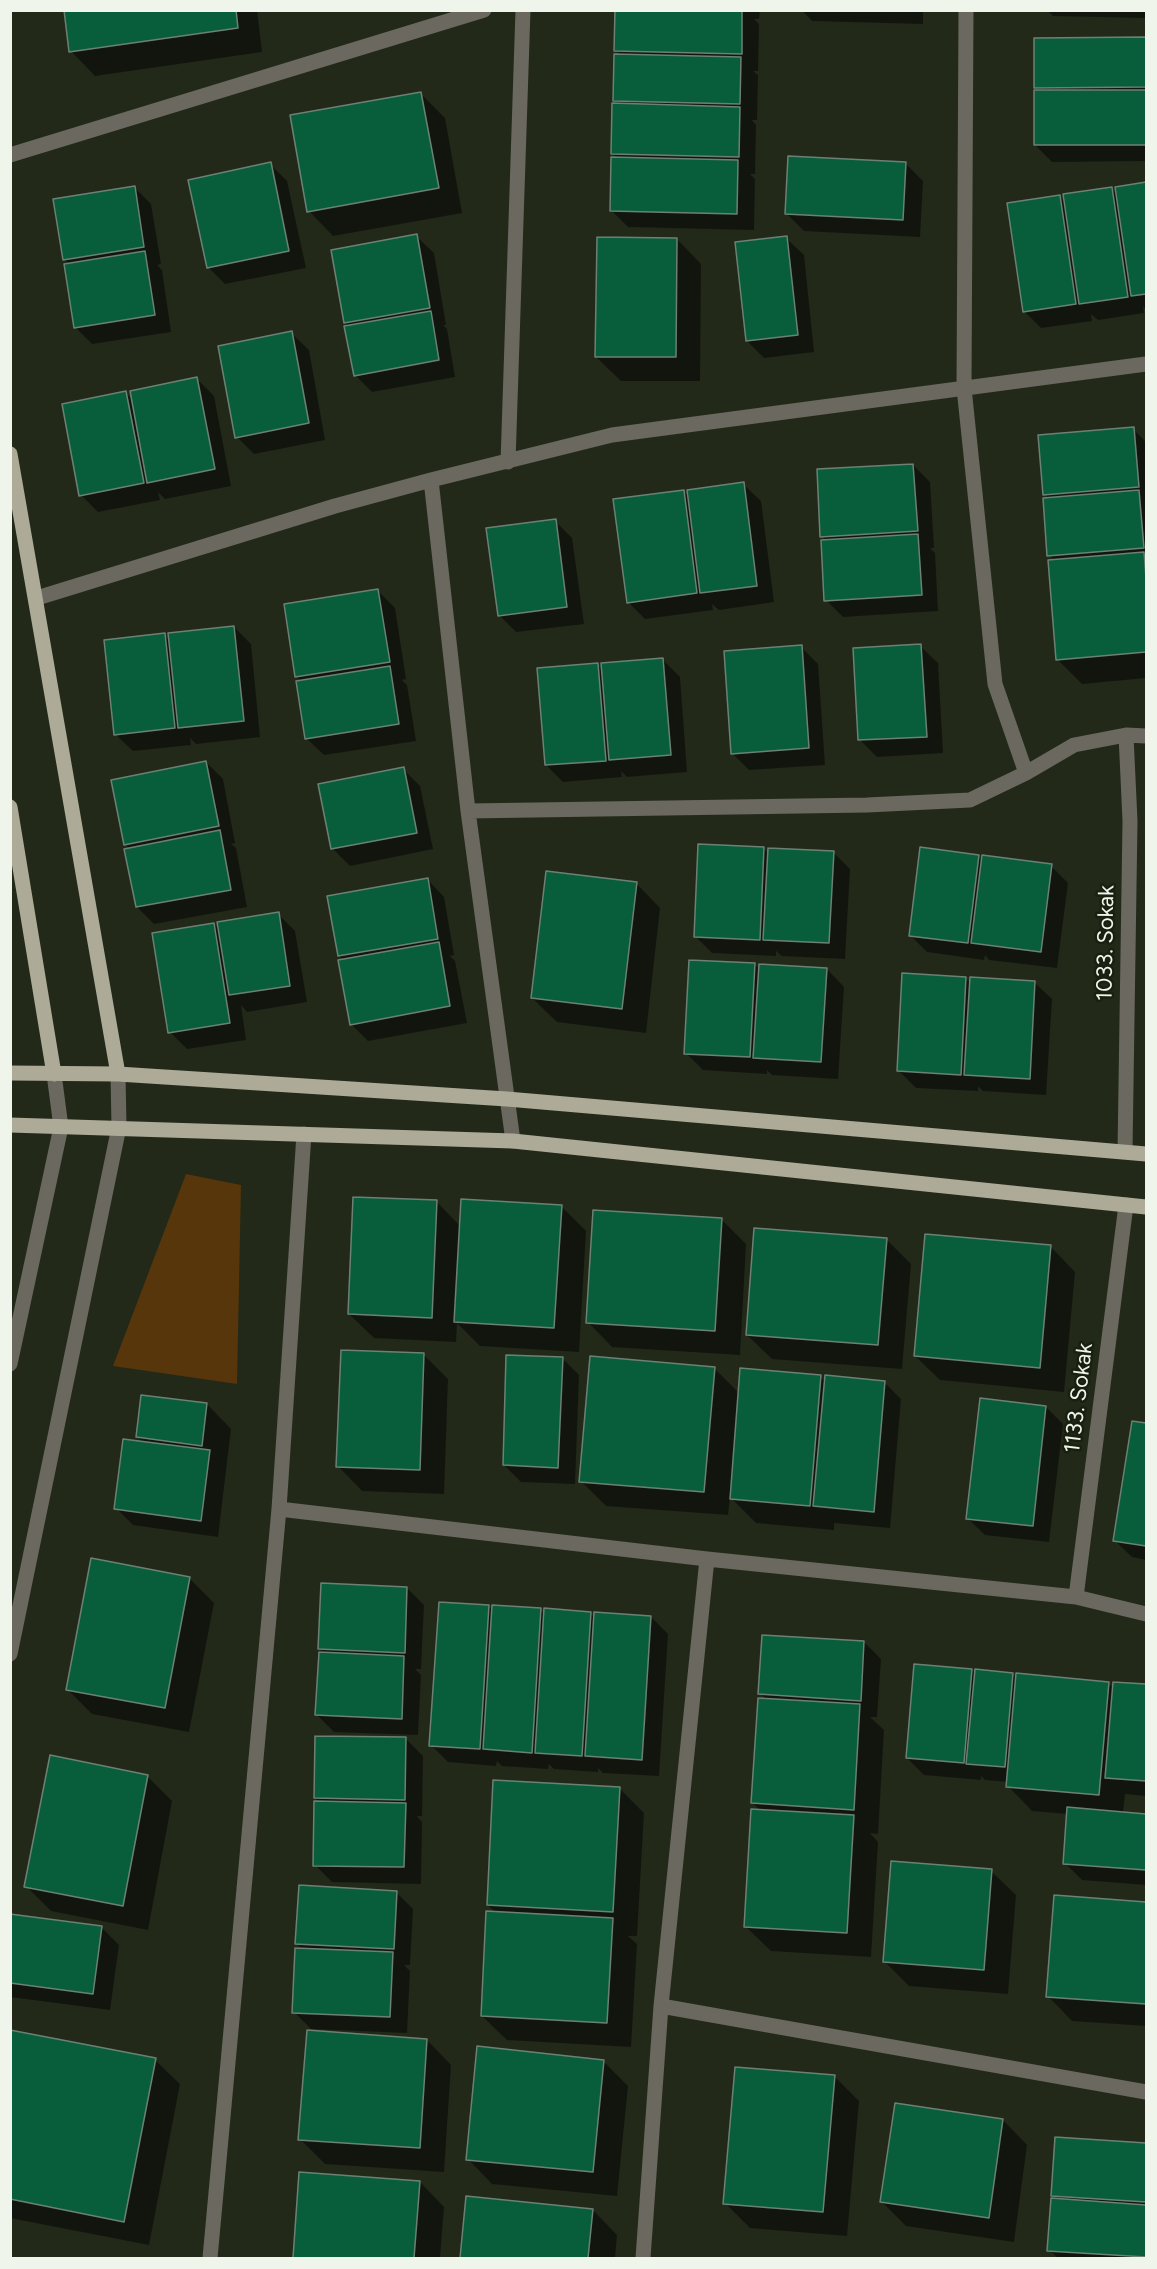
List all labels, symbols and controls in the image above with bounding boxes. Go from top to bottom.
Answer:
street label: 1033. Sokak [1092,885,1120,1001]
street label: 1133. Sokak [1059,1341,1099,1455]

